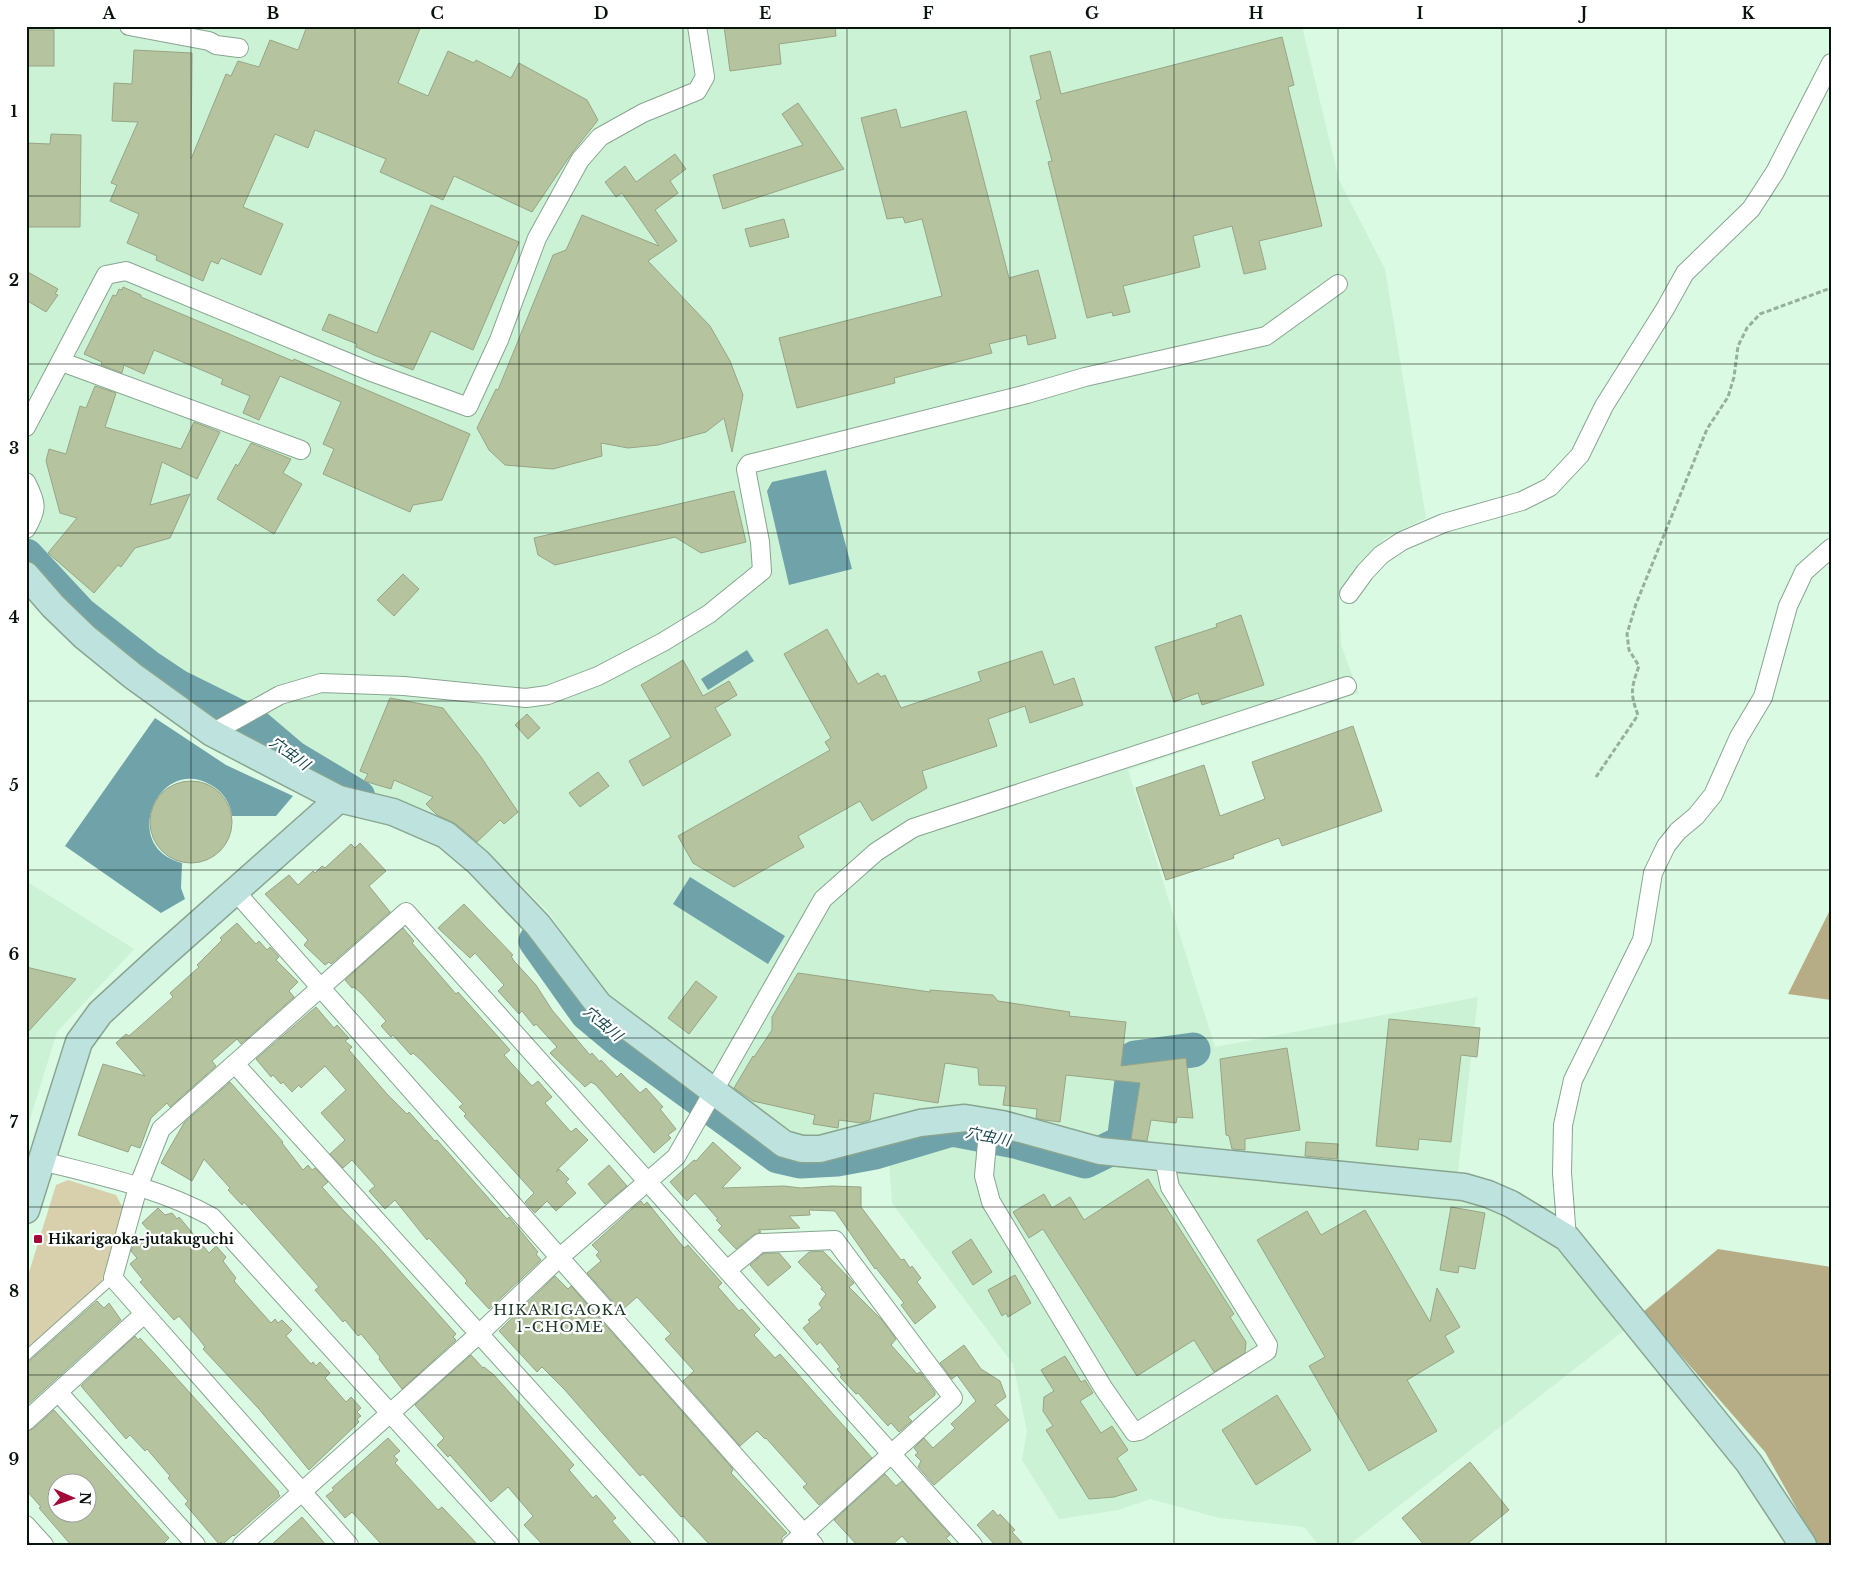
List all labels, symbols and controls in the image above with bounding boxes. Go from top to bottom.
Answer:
text: A [102,3,117,23]
text: B [267,3,280,23]
text: C [430,3,444,23]
text: D [594,3,608,23]
text: E [759,3,771,23]
text: F [922,3,934,23]
text: G [1085,3,1099,23]
text: H [1248,3,1264,23]
text: I [1417,3,1424,23]
text: J [1578,3,1587,23]
text: K [1741,3,1755,23]
text: 1 [11,101,18,121]
text: 2 [9,270,19,290]
text: 3 [9,438,19,458]
text: 4 [9,607,19,627]
water label: 穴虫川 [266,732,315,775]
text: 5 [9,775,19,795]
text: 6 [9,944,20,964]
water label: 穴虫川 [580,1001,628,1046]
text: 7 [10,1112,19,1132]
water label: 穴虫川 [964,1122,1014,1150]
place label: Hikarigaoka-jutakuguchi [48,1230,234,1248]
marker: Hikarigaoka-jutakuguchi [32,1233,44,1245]
text: 8 [9,1281,19,1301]
district label: HIKARIGAOKA 1-CHOME [493,1300,627,1336]
text: 9 [9,1449,20,1469]
north arrow [48,1474,98,1524]
text: N [76,1492,94,1505]

